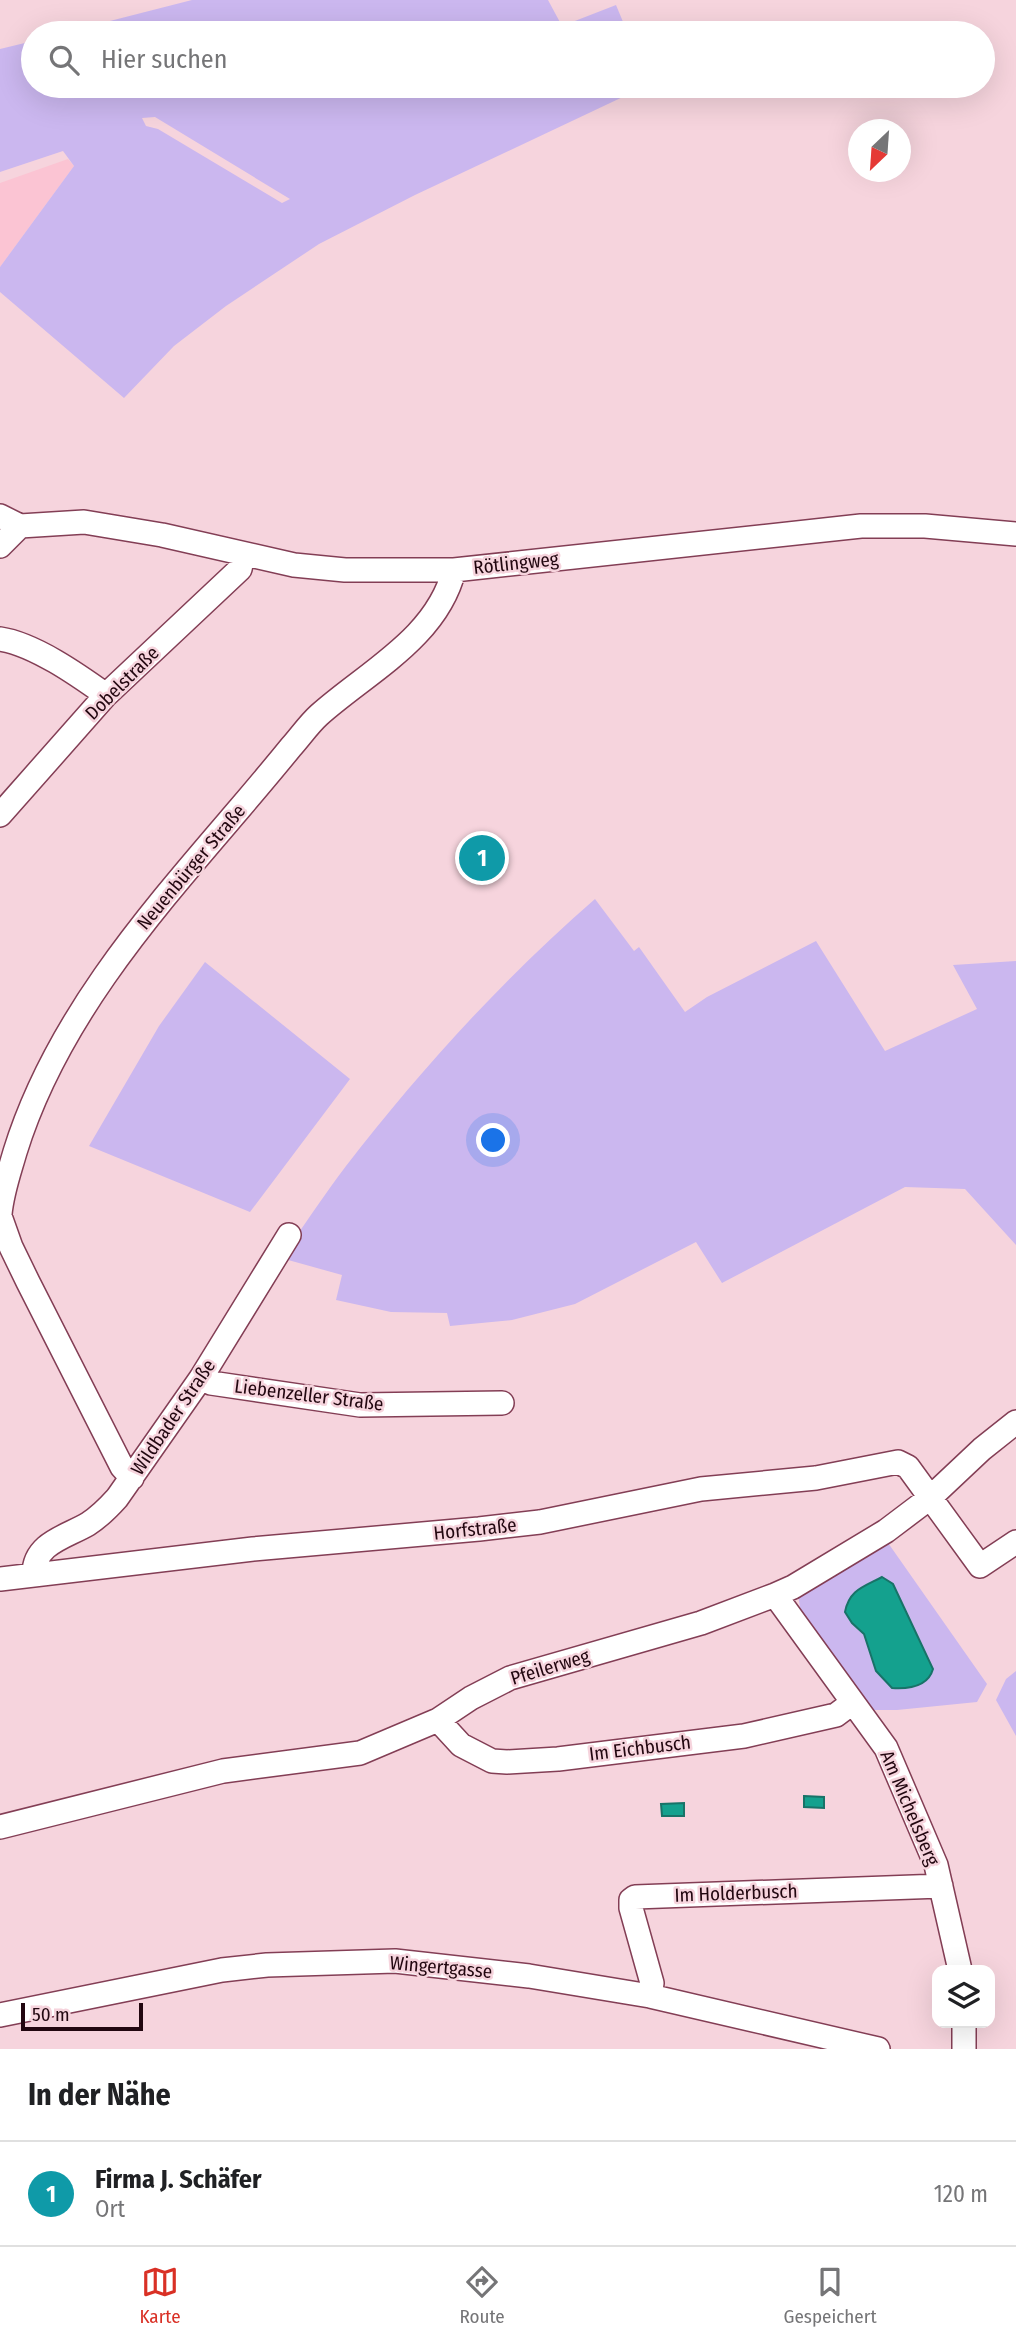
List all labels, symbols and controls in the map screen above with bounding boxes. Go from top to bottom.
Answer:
search box [21,21,995,98]
icon: search [45,41,83,79]
text: Hier suchen [101,44,227,75]
north arrow [848,119,911,182]
street label: Rötlingweg [472,547,560,579]
street label: Dobelstraße [80,641,164,725]
street label: Neuenbürger Straße [132,800,250,934]
pin: 1 [459,832,505,884]
your location [476,1123,510,1157]
street label: Wildbader Straße [126,1355,220,1479]
street label: Liebenzeller Straße [233,1374,385,1416]
street label: Horfstraße [432,1513,518,1545]
street label: Pfeilerweg [508,1644,592,1690]
street label: Im Eichbusch [588,1730,692,1766]
street label: Am Michelsberg [875,1747,945,1869]
street label: Im Holderbusch [674,1879,798,1907]
street label: Wingertgasse [389,1951,493,1983]
map controls [932,1965,995,2028]
button: layers [932,1965,995,2028]
scale bar [21,2000,144,2032]
text: 50 m [32,2003,70,2026]
text: In der Nähe [28,2077,171,2113]
text: Firma J. Schäfer [95,2164,262,2195]
text: 1 [46,2180,56,2208]
text: 120 m [934,2180,988,2208]
text: Ort [95,2195,125,2223]
tab: Karte [139,2263,181,2328]
tab: Route [459,2263,505,2328]
tab: Gespeichert [784,2263,877,2328]

